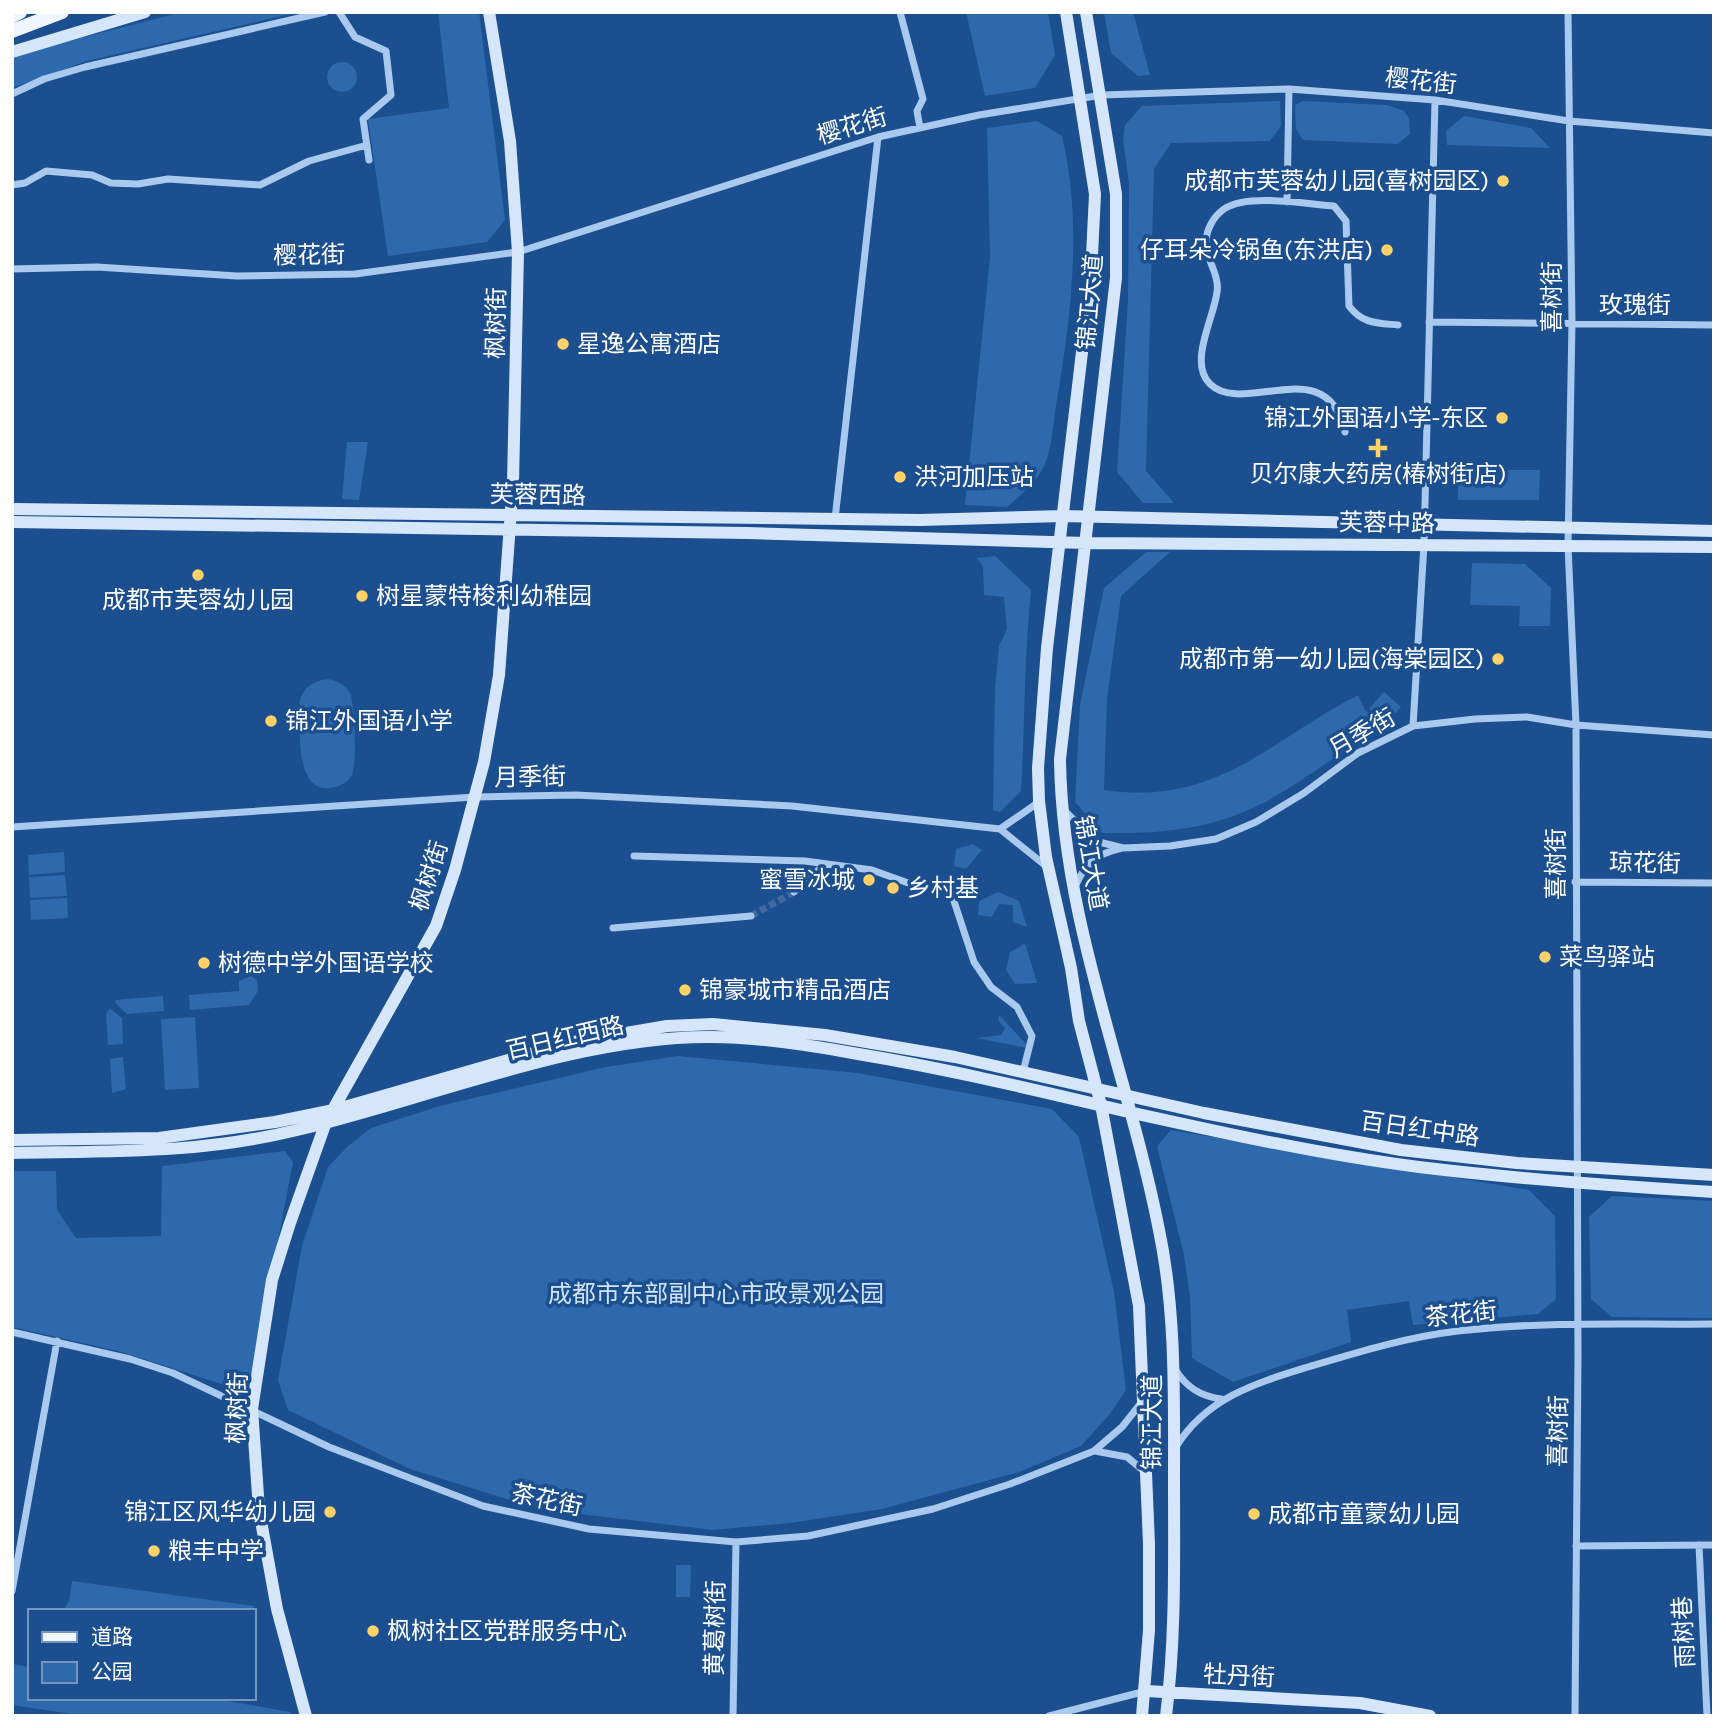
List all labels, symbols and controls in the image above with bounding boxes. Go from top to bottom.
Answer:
street label: 樱花街 [1384,63,1458,99]
street label: 樱花街 [813,102,891,150]
place label: 成都市芙蓉幼儿园(喜树园区) [1184,167,1489,195]
marker: 成都市芙蓉幼儿园(喜树园区) [1495,173,1511,189]
place label: 仔耳朵冷锅鱼(东洪店) [1140,236,1373,264]
street label: 樱花街 [273,240,345,270]
marker: 仔耳朵冷锅鱼(东洪店) [1379,242,1395,258]
street label: 锦江大道 [1072,253,1108,351]
street label: 喜树街 [1538,261,1566,333]
street label: 枫树街 [481,287,511,359]
street label: 玫瑰街 [1599,291,1671,319]
place label: 星逸公寓酒店 [577,330,721,358]
marker: 星逸公寓酒店 [555,336,571,352]
place label: 锦江外国语小学-东区 [1264,404,1488,432]
marker: 锦江外国语小学-东区 [1494,410,1510,426]
marker: 贝尔康大药房(椿树街店) [1370,440,1386,456]
place label: 贝尔康大药房(椿树街店) [1249,460,1507,488]
place label: 洪河加压站 [914,463,1034,491]
marker: 洪河加压站 [892,469,908,485]
street label: 芙蓉西路 [490,480,586,510]
street label: 芙蓉中路 [1339,508,1435,538]
marker: 成都市芙蓉幼儿园 [190,567,206,583]
place label: 树星蒙特梭利幼稚园 [376,582,592,610]
place label: 成都市芙蓉幼儿园 [102,586,294,614]
marker: 树星蒙特梭利幼稚园 [354,588,370,604]
place label: 成都市第一幼儿园(海棠园区) [1179,645,1484,673]
marker: 成都市第一幼儿园(海棠园区) [1490,651,1506,667]
street label: 月季街 [1324,703,1400,763]
place label: 锦江外国语小学 [285,707,453,735]
marker: 锦江外国语小学 [263,713,279,729]
street label: 月季街 [494,762,566,792]
street label: 锦江大道 [1069,813,1113,913]
street label: 喜树街 [1542,828,1570,900]
street label: 枫树街 [405,837,453,915]
street label: 琼花街 [1609,848,1681,878]
place label: 蜜雪冰城 [759,866,855,894]
marker: 蜜雪冰城 [861,872,877,888]
place label: 乡村基 [907,874,979,902]
marker: 乡村基 [885,880,901,896]
place label: 菜鸟驿站 [1559,943,1655,971]
place label: 树德中学外国语学校 [218,949,434,977]
marker: 菜鸟驿站 [1537,949,1553,965]
marker: 树德中学外国语学校 [196,955,212,971]
place label: 锦豪城市精品酒店 [699,976,891,1004]
marker: 锦豪城市精品酒店 [677,982,693,998]
street label: 百日红西路 [503,1011,627,1065]
street label: 百日红中路 [1359,1107,1481,1151]
park label: 成都市东部副中心市政景观公园 [548,1280,884,1308]
street label: 茶花街 [1424,1296,1498,1332]
street label: 枫树街 [222,1372,252,1444]
street label: 锦江大道 [1138,1374,1166,1470]
street label: 喜树街 [1543,1395,1573,1467]
street label: 茶花街 [509,1479,585,1521]
place label: 锦江区风华幼儿园 [124,1498,316,1526]
place label: 成都市童蒙幼儿园 [1268,1500,1460,1528]
marker: 锦江区风华幼儿园 [322,1504,338,1520]
marker: 成都市童蒙幼儿园 [1246,1506,1262,1522]
place label: 粮丰中学 [168,1537,264,1565]
marker: 粮丰中学 [146,1543,162,1559]
street label: 黄葛树街 [700,1580,730,1676]
street label: 雨树巷 [1668,1595,1700,1669]
legend [28,1609,256,1700]
place label: 枫树社区党群服务中心 [387,1617,627,1645]
marker: 枫树社区党群服务中心 [365,1623,381,1639]
text: 道路 [91,1625,133,1649]
text: 公园 [91,1660,133,1684]
street label: 牡丹街 [1202,1660,1276,1692]

